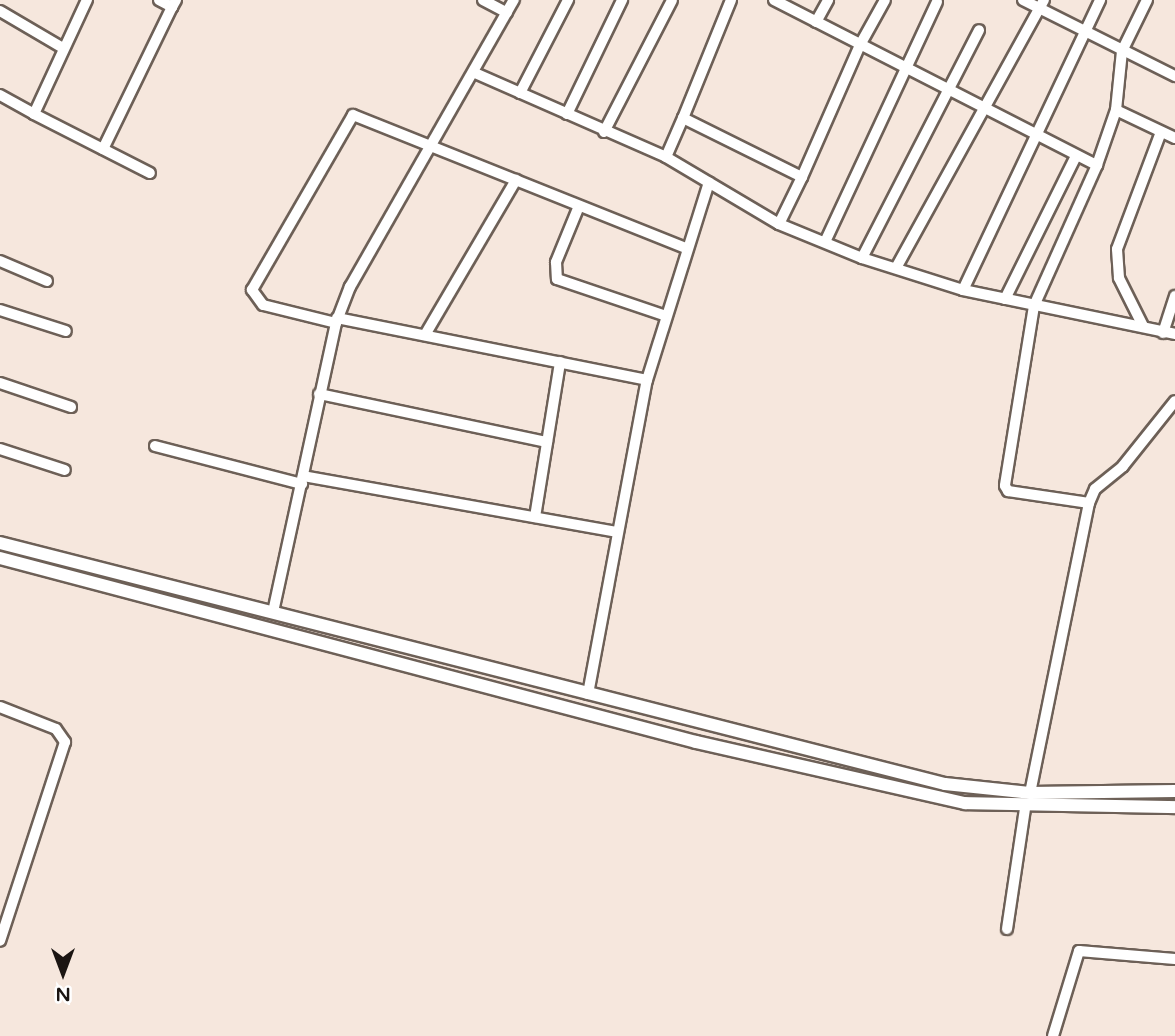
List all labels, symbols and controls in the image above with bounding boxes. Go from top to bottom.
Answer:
north arrow [28,938,98,1008]
text: N [55,983,71,1005]

